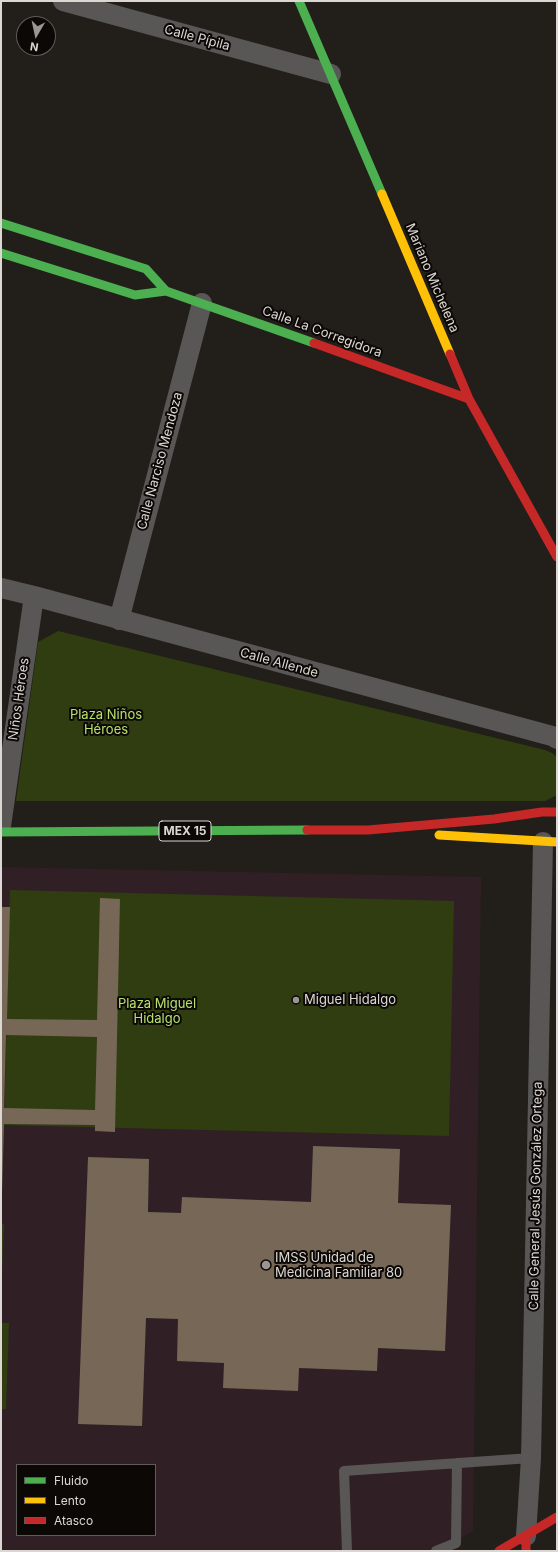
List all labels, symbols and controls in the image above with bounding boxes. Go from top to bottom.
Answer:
north arrow [16,16,56,56]
street label: Calle Pípila [162,22,232,54]
text: N [29,39,40,54]
street label: Mariano Michelena [402,221,462,335]
street label: Calle La Corregidora [260,303,384,361]
street label: Calle Narciso Mendoza [134,390,186,532]
street label: Calle Allende [238,645,320,681]
street label: Niños Héroes [5,657,33,741]
park label: Plaza Niños Héroes [70,707,142,738]
road number: MEX 15 [159,821,211,841]
place label: Miguel Hidalgo [304,992,396,1008]
marker: Miguel Hidalgo [291,995,301,1005]
park label: Plaza Miguel Hidalgo [118,996,196,1027]
street label: Calle General Jesús González Ortega [526,1081,546,1311]
place label: IMSS Unidad de Medicina Familiar 80 [275,1250,402,1281]
marker: IMSS Unidad de Medicina Familiar 80 [260,1259,272,1271]
legend [16,1464,156,1536]
text: Fluido [54,1473,89,1488]
text: Lento [54,1493,86,1508]
text: Atasco [54,1513,93,1528]

